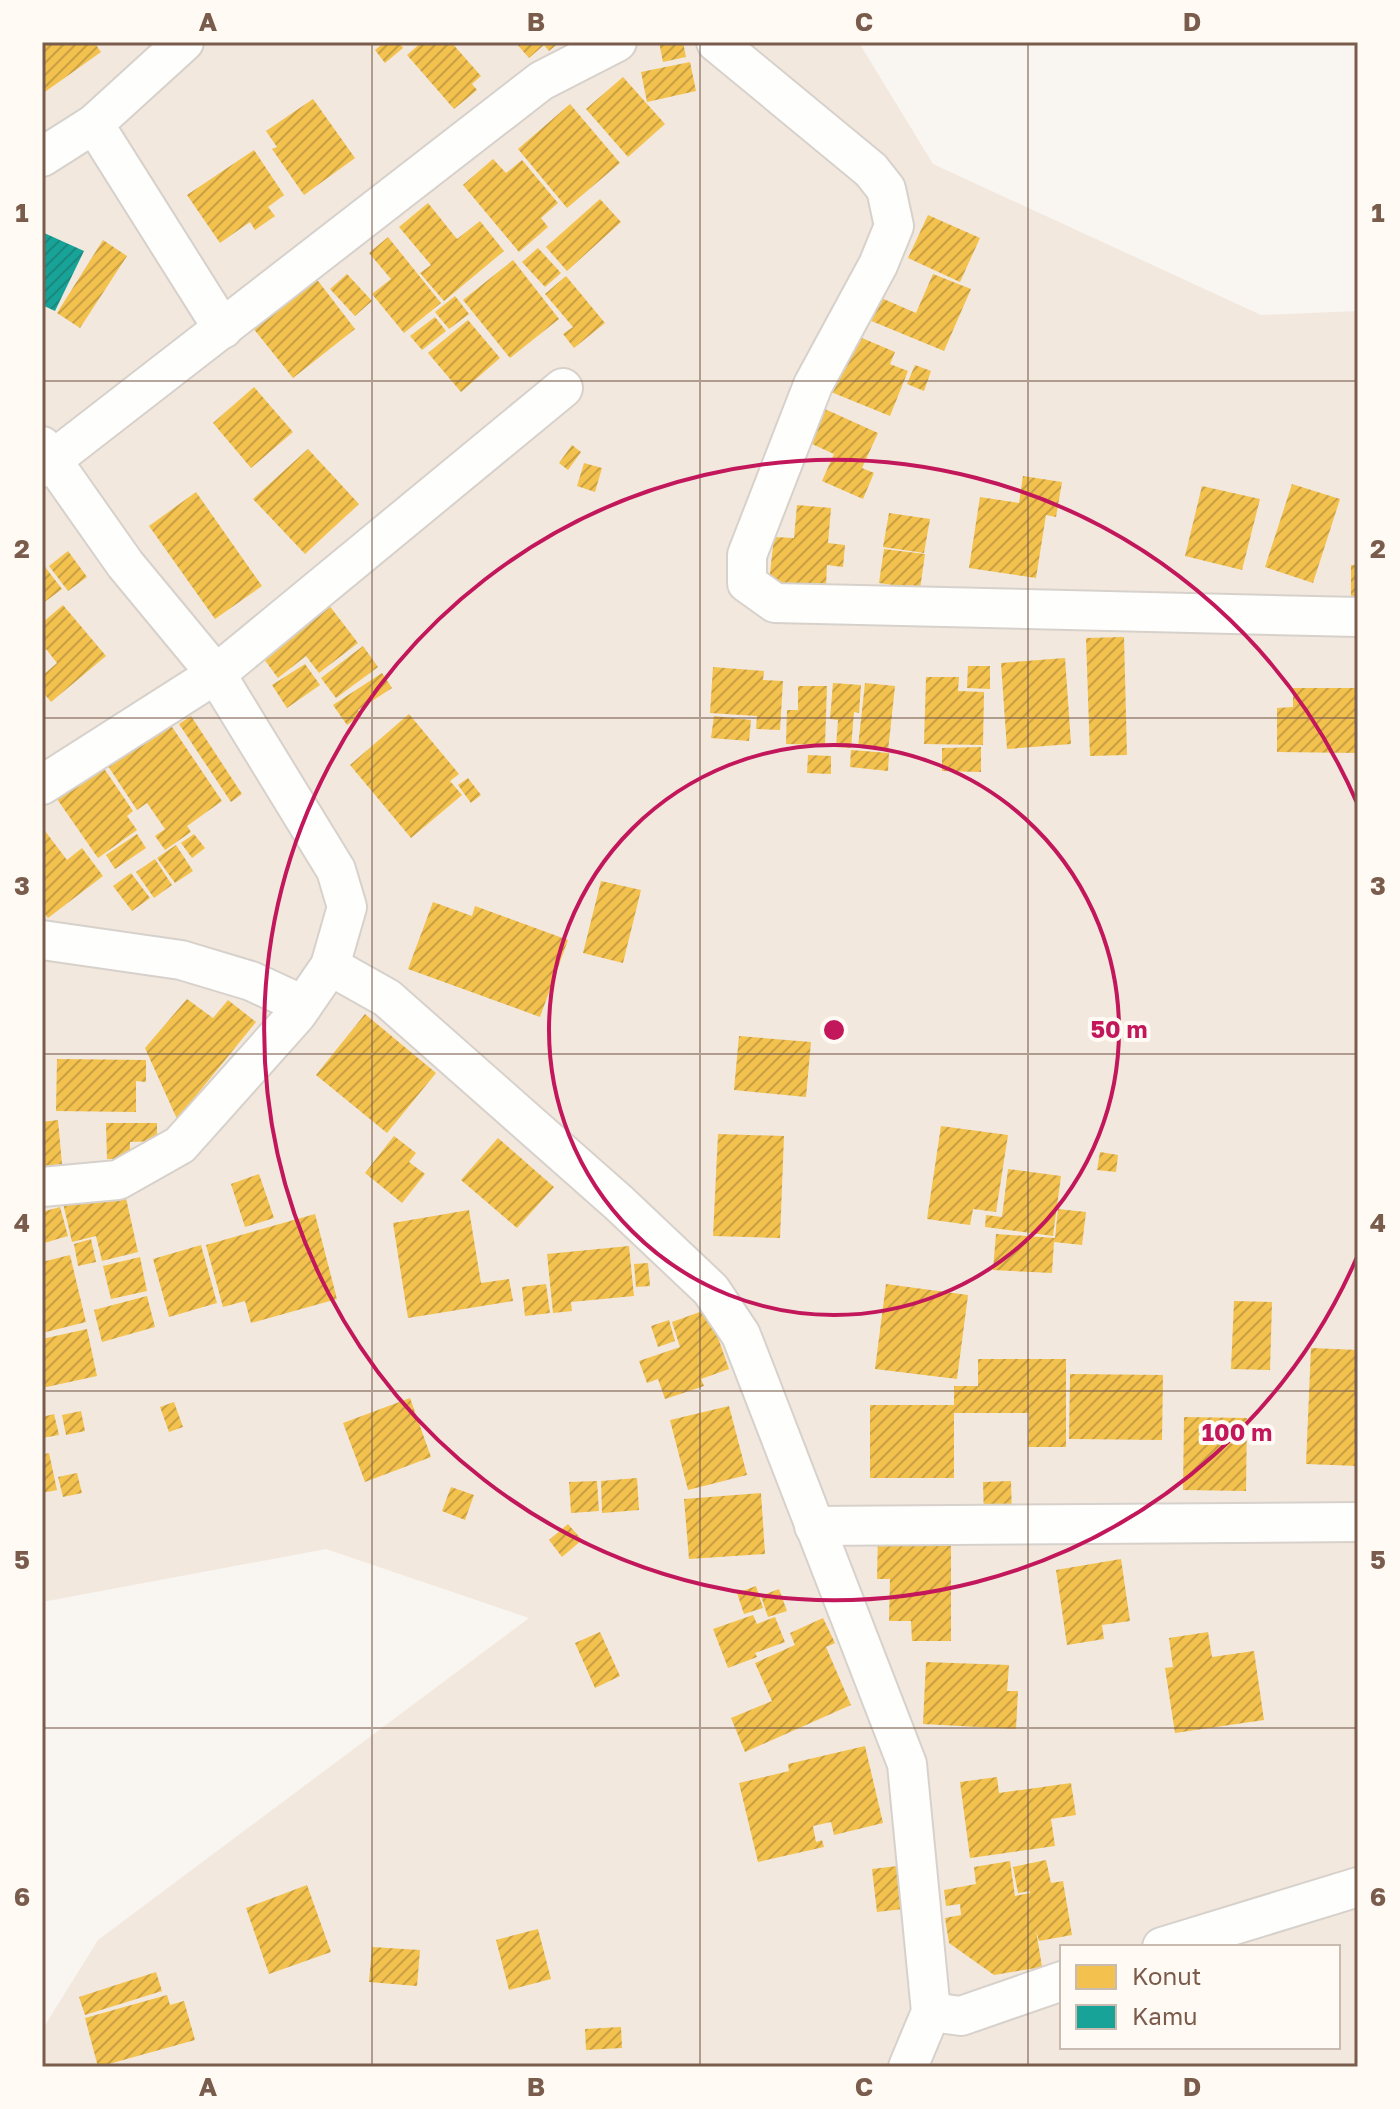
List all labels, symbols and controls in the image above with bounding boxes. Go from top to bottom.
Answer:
text: A [199,6,218,37]
text: B [527,6,545,37]
text: C [855,6,873,37]
text: D [1183,6,1201,37]
text: 1 [15,197,29,228]
text: 1 [1371,197,1385,228]
text: 2 [14,533,30,564]
text: 2 [1370,533,1386,564]
text: 3 [14,870,30,901]
text: 3 [1370,870,1386,901]
text: 50 m [1090,1014,1148,1043]
centre of rings [820,1016,848,1044]
text: 4 [14,1207,30,1238]
text: 4 [1370,1207,1386,1238]
text: 100 m [1202,1417,1272,1446]
text: 5 [14,1544,30,1575]
text: 5 [1370,1544,1386,1575]
text: 6 [14,1881,30,1912]
text: 6 [1370,1881,1386,1912]
legend [1060,1945,1340,2049]
text: Konut [1132,1961,1201,1990]
text: Kamu [1132,2001,1198,2030]
text: A [199,2071,218,2102]
text: B [527,2071,545,2102]
text: C [855,2071,873,2102]
text: D [1183,2071,1201,2102]

